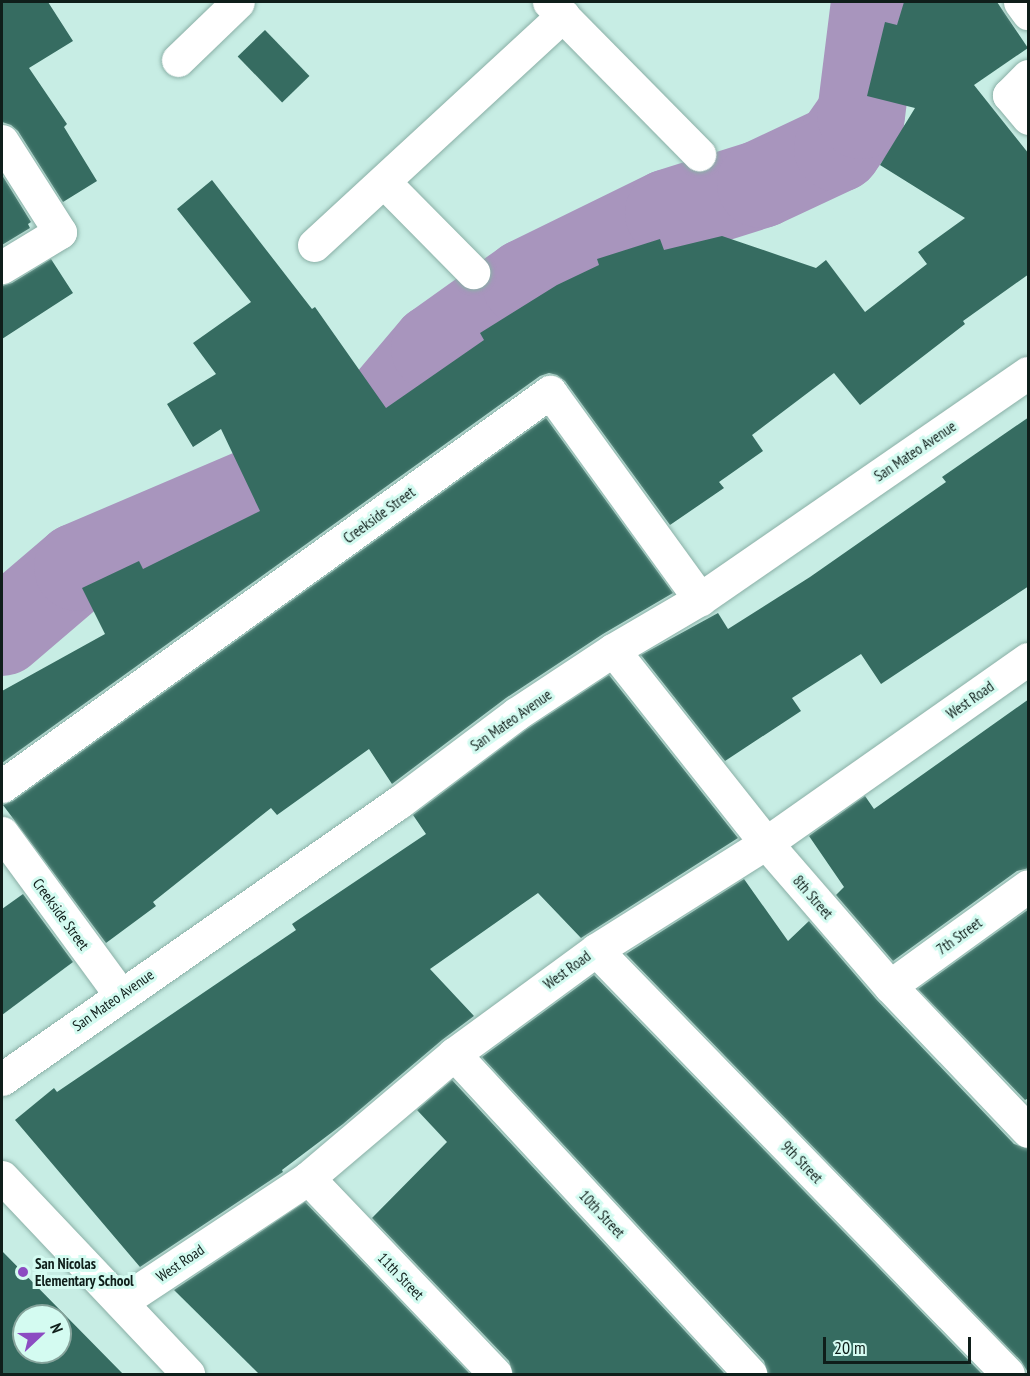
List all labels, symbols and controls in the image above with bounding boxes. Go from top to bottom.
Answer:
street label: San Mateo Avenue [870,417,960,485]
street label: Creekside Street [340,483,418,547]
street label: West Road [943,677,997,723]
street label: San Mateo Avenue [467,685,555,755]
street label: 8th Street [789,872,837,922]
street label: Creekside Street [29,875,93,953]
street label: 7th Street [933,914,985,958]
street label: West Road [540,947,594,993]
street label: San Mateo Avenue [69,965,157,1035]
street label: 9th Street [778,1137,826,1187]
street label: 10th Street [575,1186,629,1242]
street label: West Road [153,1241,207,1285]
street label: 11th Street [374,1249,428,1303]
place label: San Nicolas Elementary School [35,1254,134,1289]
marker: San Nicolas Elementary School [16,1265,30,1279]
north arrow [12,1304,72,1364]
text: N [46,1320,68,1336]
scale bar [826,1325,974,1363]
text: 20 m [834,1336,866,1359]

